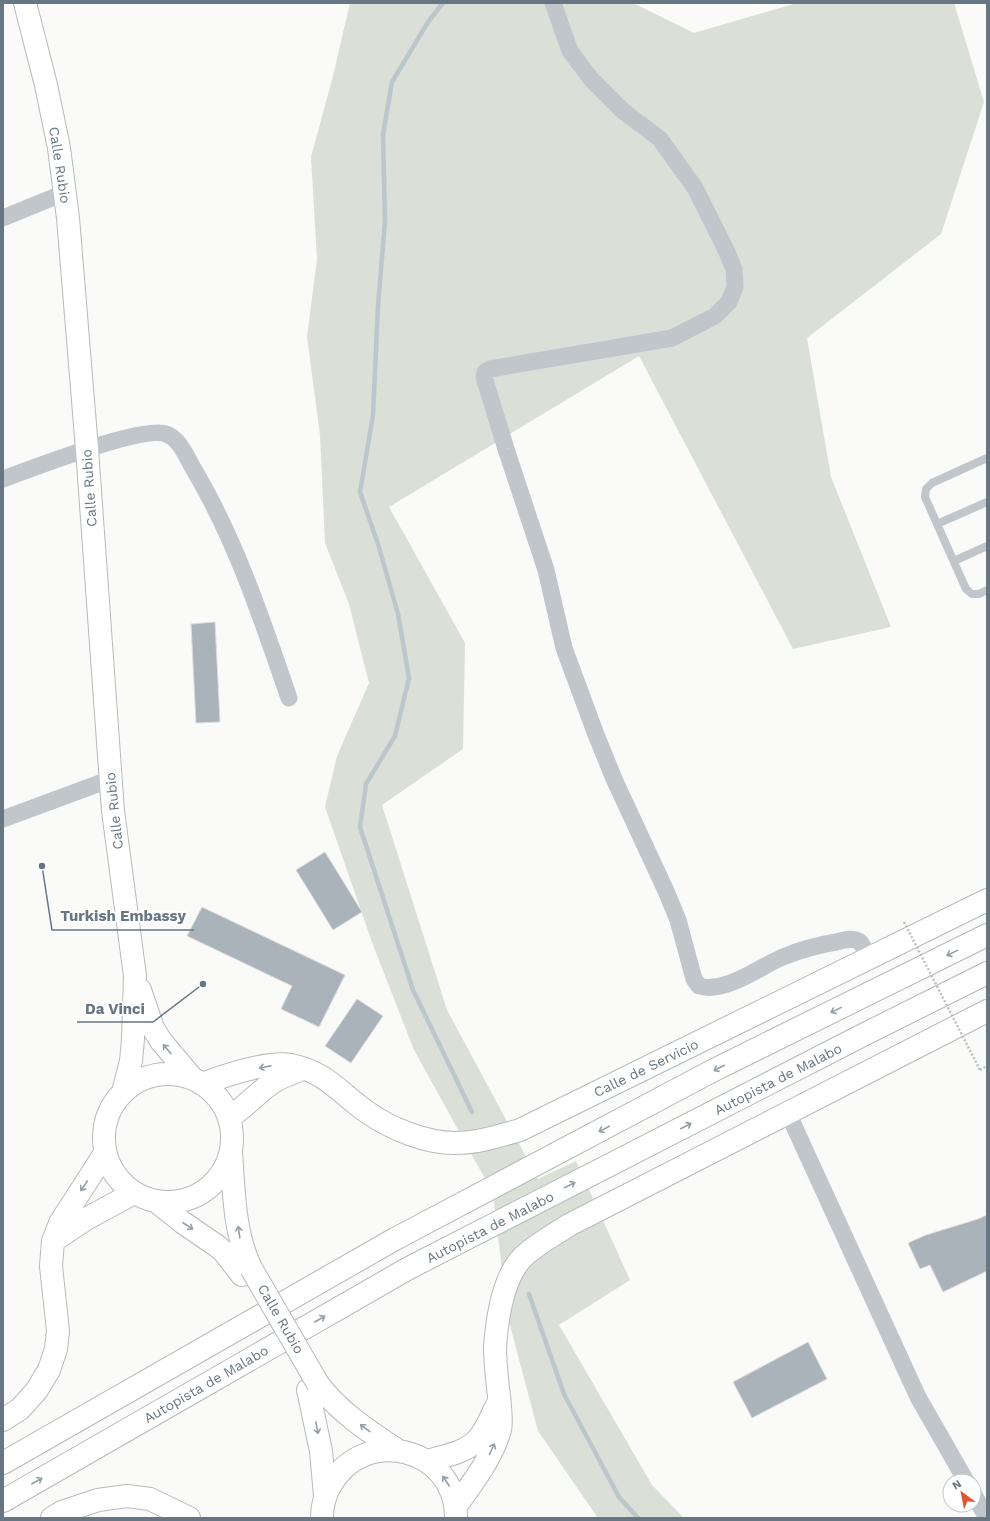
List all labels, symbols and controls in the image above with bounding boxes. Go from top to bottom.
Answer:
street label: Calle Rubio [46,125,74,205]
street label: Calle Rubio [78,449,100,527]
street label: Calle Rubio [102,772,126,850]
callout: Turkish Embassy [52,903,194,930]
text: Turkish Embassy [60,907,186,925]
one-way arrow [946,949,958,957]
callout: Da Vinci [77,995,153,1022]
text: Da Vinci [85,1000,145,1018]
one-way arrow [830,1007,842,1014]
street label: Calle de Servicio [591,1036,701,1100]
street label: Autopista de Malabo [712,1040,844,1118]
one-way arrow [163,1044,172,1055]
one-way arrow [259,1063,272,1071]
one-way arrow [713,1065,725,1072]
one-way arrow [679,1122,691,1129]
one-way arrow [598,1125,610,1133]
one-way arrow [80,1180,88,1191]
one-way arrow [564,1181,576,1189]
street label: Autopista de Malabo [424,1188,556,1266]
one-way arrow [182,1222,193,1230]
one-way arrow [235,1226,243,1239]
street label: Calle Rubio [255,1281,307,1357]
one-way arrow [314,1315,326,1323]
street label: Autopista de Malabo [141,1342,271,1426]
one-way arrow [313,1421,321,1434]
one-way arrow [360,1424,371,1432]
one-way arrow [489,1444,496,1456]
north arrow [942,1473,982,1513]
one-way arrow [442,1476,450,1487]
one-way arrow [31,1477,43,1485]
text: N [950,1477,964,1493]

